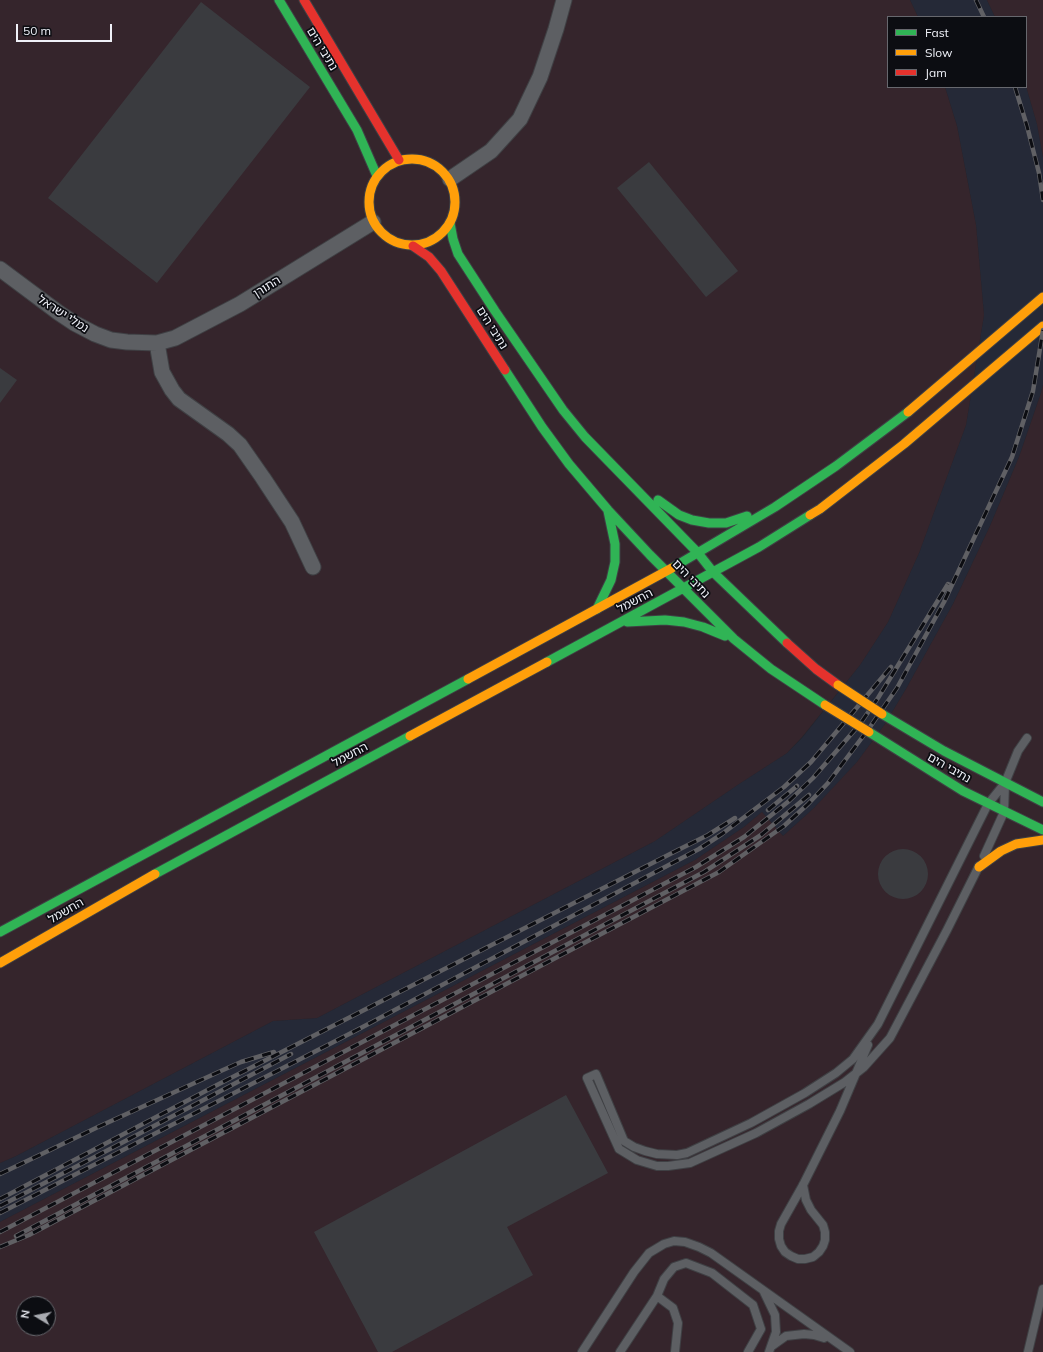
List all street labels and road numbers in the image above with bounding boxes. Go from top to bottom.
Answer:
street label: נתיבי הים [304,25,340,73]
street label: התורן [251,273,283,301]
street label: נמלי ישראל [35,292,91,336]
street label: נתיבי הים [473,304,511,352]
street label: נתיבי הים [669,557,713,601]
street label: החשמל [615,586,655,616]
street label: החשמל [330,740,370,770]
street label: נתיבי הים [925,750,973,786]
street label: החשמל [46,895,86,927]

